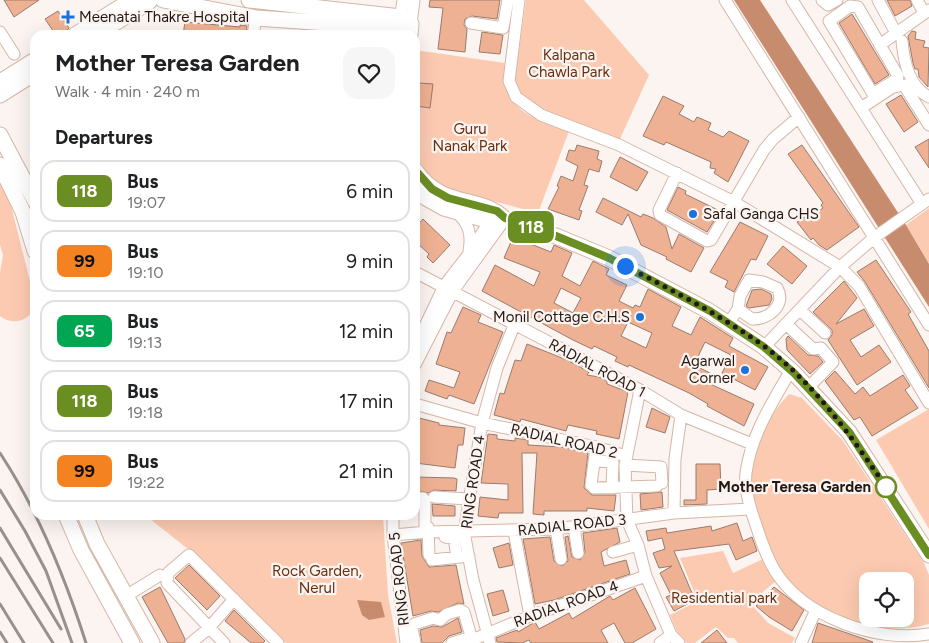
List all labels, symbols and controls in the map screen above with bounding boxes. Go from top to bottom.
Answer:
place label: Meenatai Thakre Hospital [79,8,249,26]
marker: Meenatai Thakre Hospital [61,10,75,24]
park label: Kalpana Chawla Park [528,46,611,81]
button: heart [343,47,395,99]
text: Mother Teresa Garden [55,48,300,77]
text: Walk · 4 min · 240 m [55,82,200,101]
park label: Guru Nanak Park [433,120,508,155]
text: Departures [55,126,153,149]
text: Bus [127,170,158,193]
text: 118 [71,180,98,202]
text: 6 min [346,180,393,203]
text: 19:07 [127,193,166,212]
place label: Safal Ganga CHS [703,205,819,223]
marker: Safal Ganga CHS [687,208,699,220]
line badge: 118 [502,211,560,243]
text: 118 [518,216,544,238]
text: Bus [127,240,158,263]
text: 99 [74,250,95,272]
text: 9 min [346,250,393,273]
your location [613,254,638,279]
text: 19:10 [127,263,164,282]
place label: Monil Cottage C.H.S [493,308,630,326]
text: Bus [127,310,158,333]
marker: Monil Cottage C.H.S [634,311,646,323]
text: 65 [74,320,95,342]
text: 12 min [339,320,393,343]
text: 19:13 [127,333,162,352]
street label: RADIAL ROAD 1 [546,335,648,401]
place label: Agarwal Corner [681,352,735,387]
marker: Agarwal Corner [739,364,751,376]
text: Bus [127,380,158,403]
text: 118 [71,390,98,412]
text: 17 min [339,390,393,413]
text: 19:18 [127,403,163,422]
street label: RADIAL ROAD 2 [509,420,619,462]
street label: RING ROAD 4 [457,434,489,530]
text: Bus [127,450,158,473]
text: 99 [74,460,95,482]
text: 21 min [339,460,393,483]
text: 19:22 [127,473,165,492]
marker: Mother Teresa Garden [875,476,897,498]
place label: Mother Teresa Garden [718,478,871,496]
street label: RADIAL ROAD 3 [517,510,627,540]
street label: RING ROAD 5 [385,531,413,627]
park label: Rock Garden, Nerul [272,562,362,597]
map controls [859,572,914,627]
button: locate [859,572,914,627]
street label: RADIAL ROAD 4 [511,577,621,631]
park label: Residential park [671,589,778,607]

